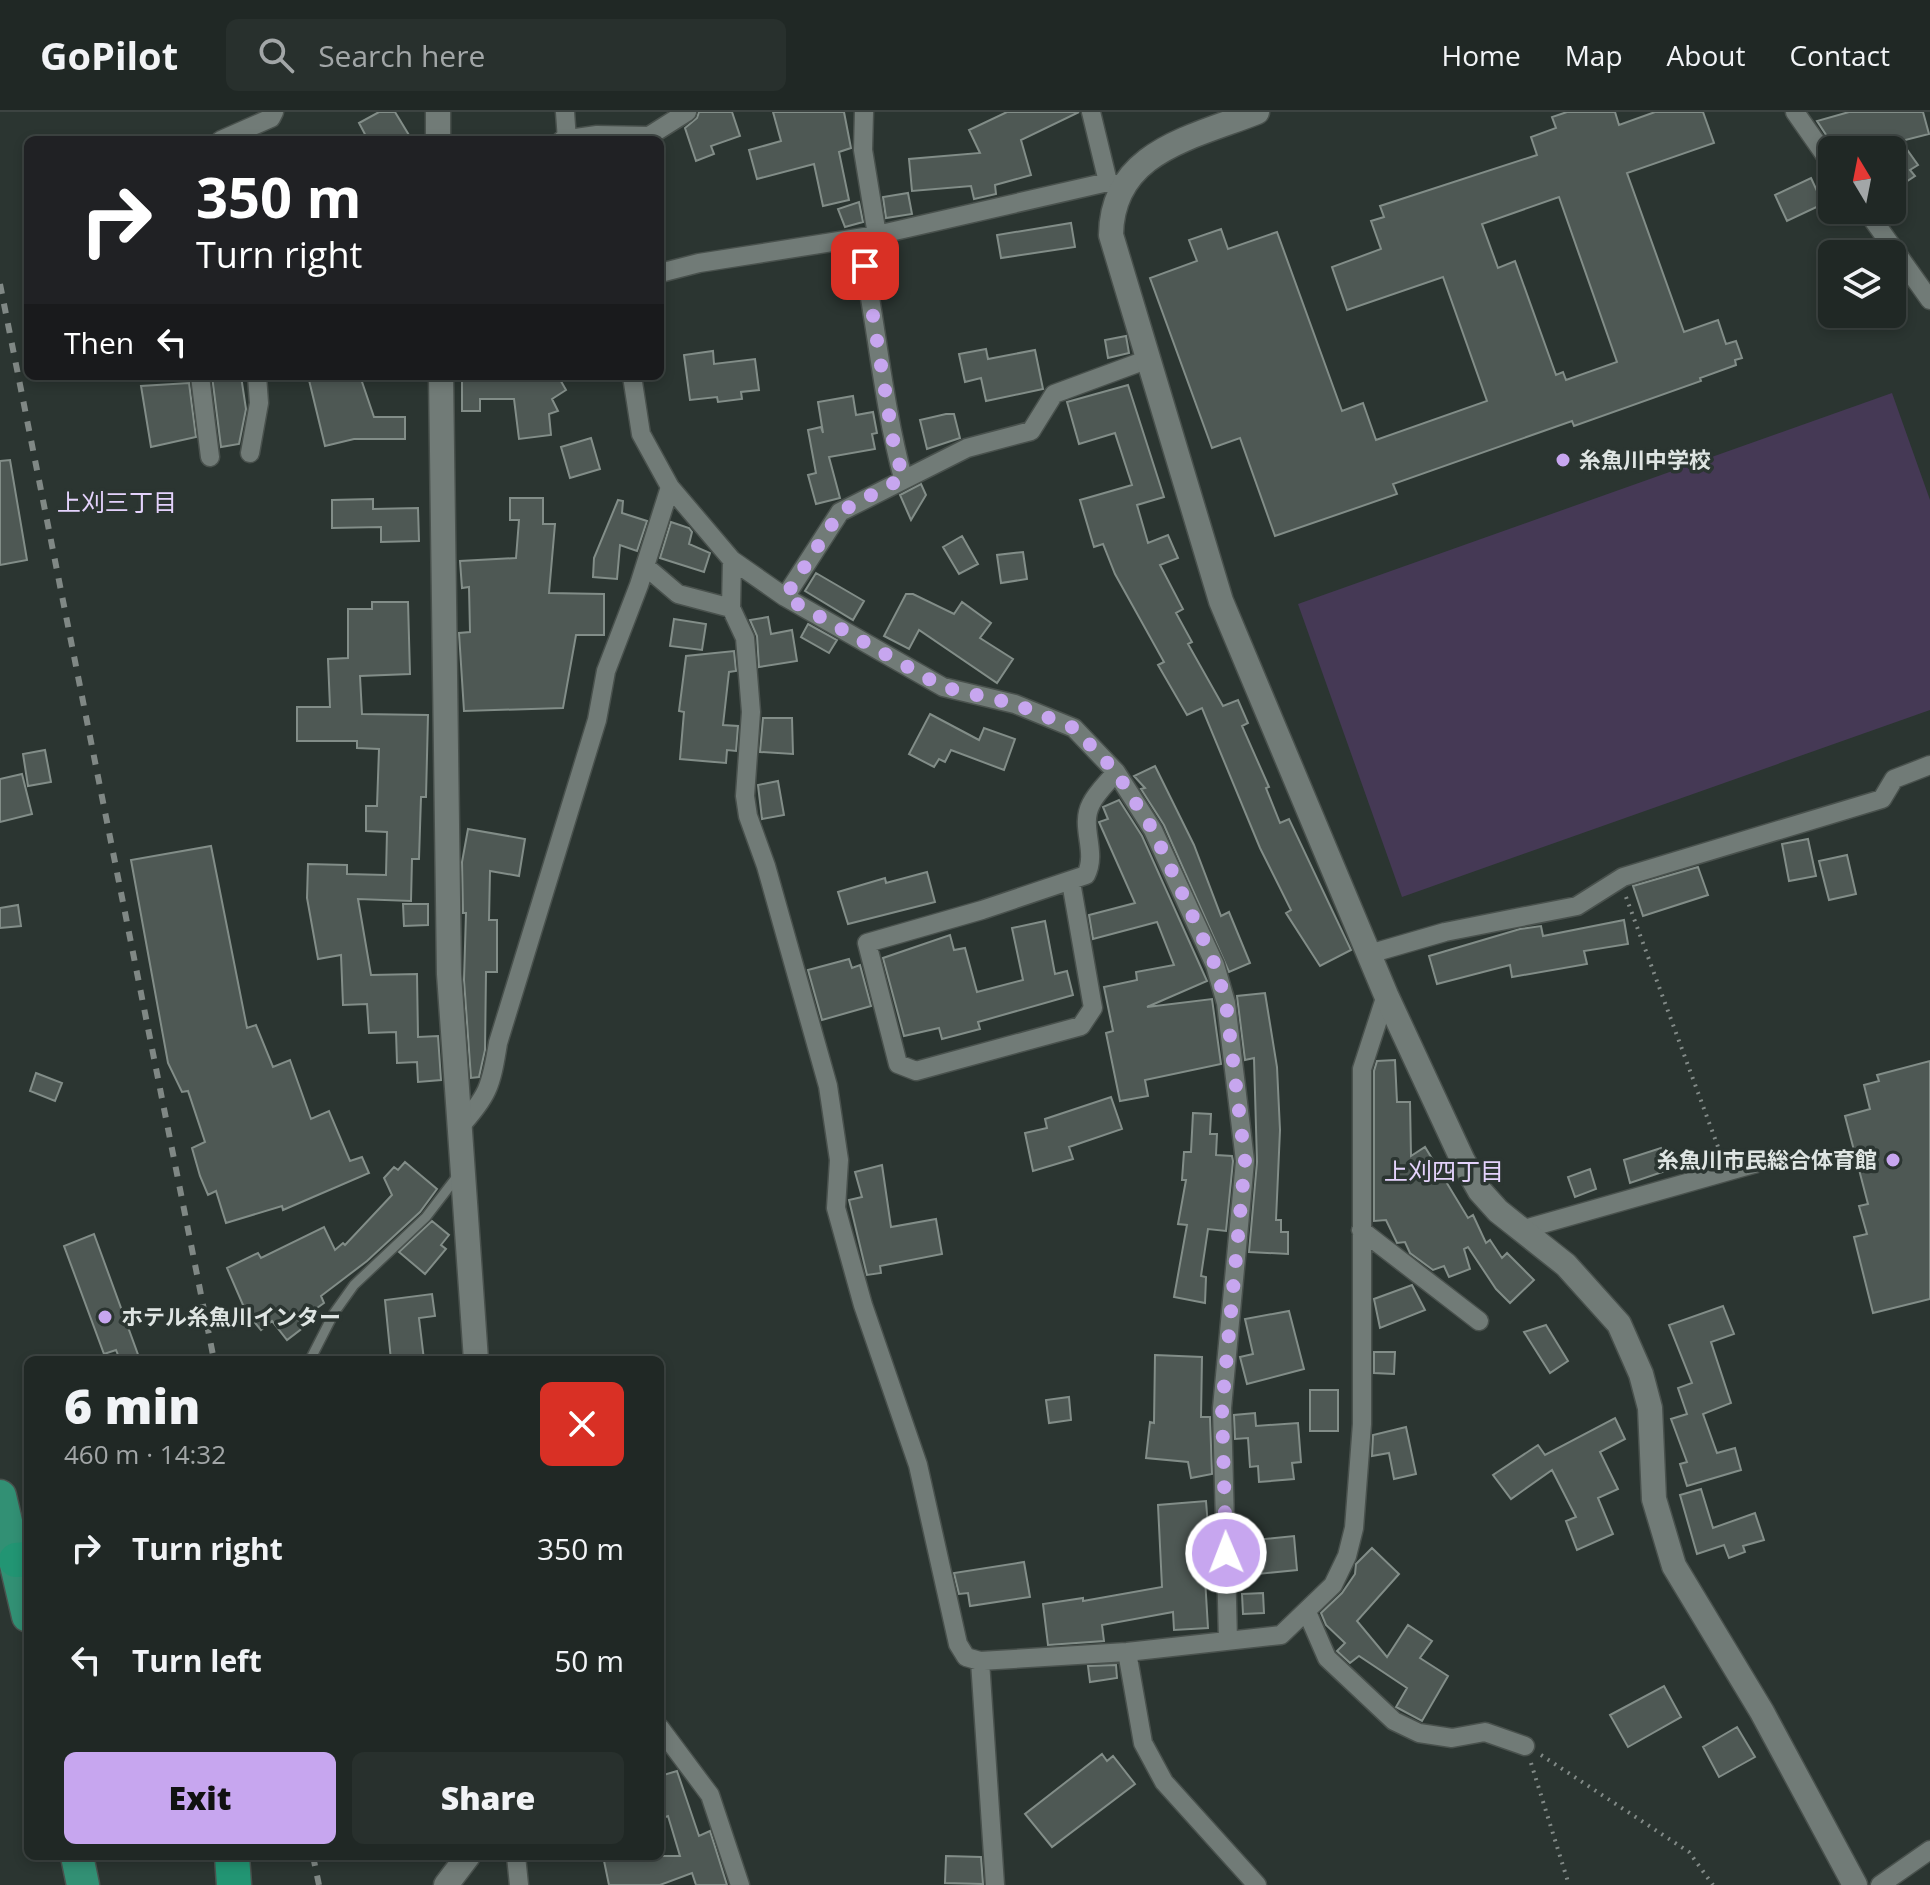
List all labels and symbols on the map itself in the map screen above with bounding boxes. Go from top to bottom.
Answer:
north arrow [1818,136,1906,224]
pin [831,232,899,300]
place label: 糸魚川中学校 [1579,444,1711,474]
marker: 糸魚川中学校 [1554,451,1572,469]
district label: 上刈三丁目 [57,485,177,518]
place label: 糸魚川市民総合体育館 [1657,1144,1877,1174]
marker: 糸魚川市民総合体育館 [1884,1151,1902,1169]
district label: 上刈四丁目 [1384,1154,1504,1187]
place label: ホテル糸魚川インター [121,1301,341,1331]
marker: ホテル糸魚川インター [96,1308,114,1326]
position arrow [1184,1511,1268,1595]

